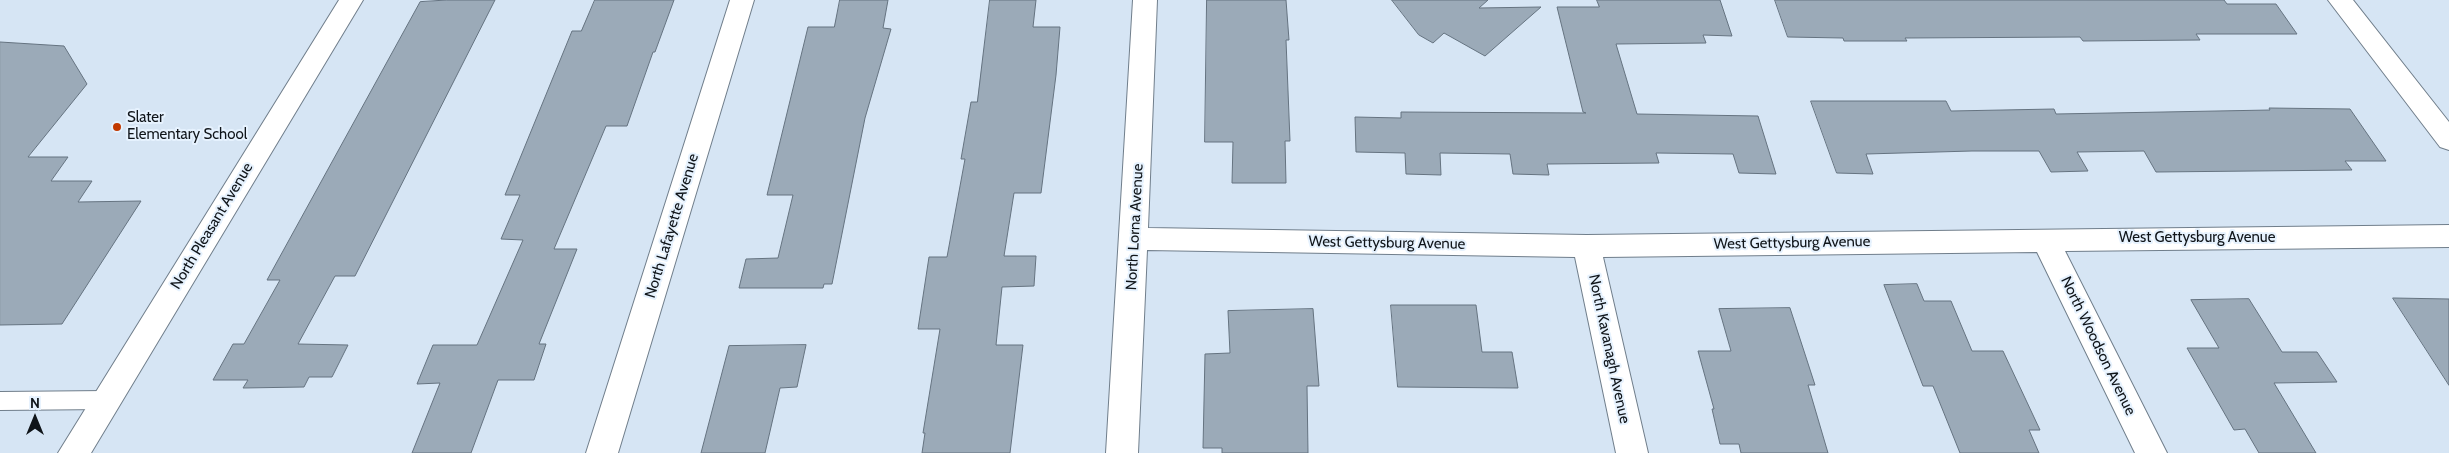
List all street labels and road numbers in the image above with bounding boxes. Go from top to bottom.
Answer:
street label: North Lafayette Avenue [641,152,703,300]
street label: North Pleasant Avenue [167,159,257,293]
street label: North Lorna Avenue [1123,163,1147,291]
street label: West Gettysburg Avenue [2119,229,2275,247]
street label: West Gettysburg Avenue [1309,233,1465,253]
street label: West Gettysburg Avenue [1714,233,1870,253]
street label: North Kavanagh Avenue [1584,273,1634,425]
street label: North Woodson Avenue [2057,274,2139,418]

